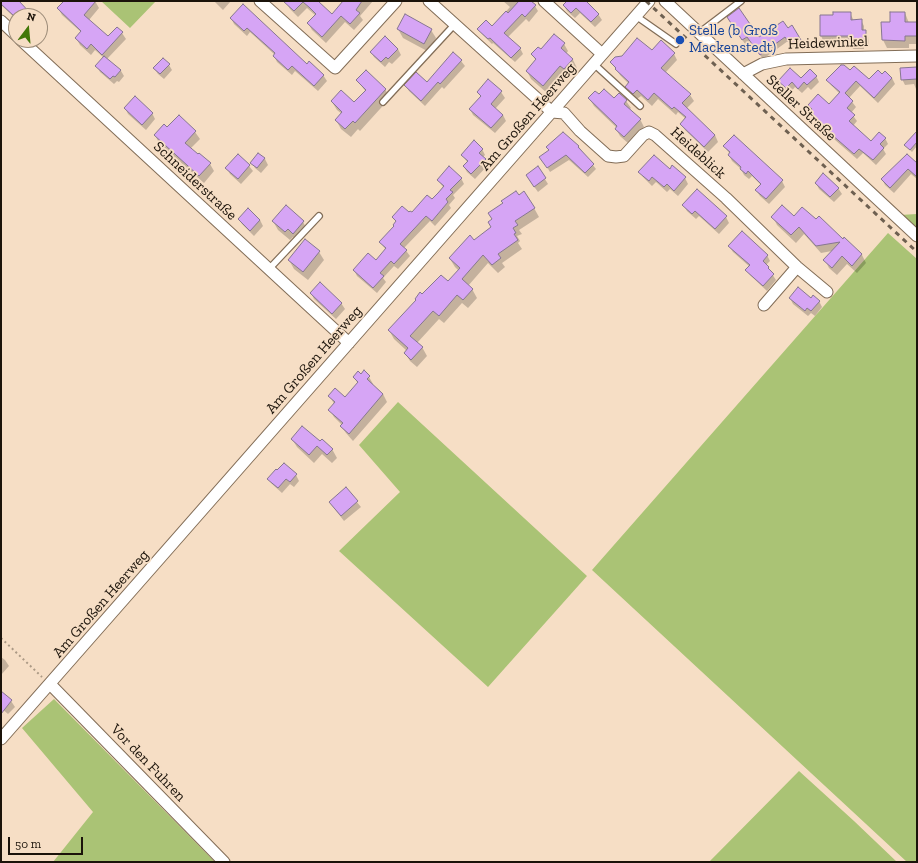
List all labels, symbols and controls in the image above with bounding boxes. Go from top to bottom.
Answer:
north arrow [8,8,48,48]
text: N [25,10,37,24]
place label: Stelle (b Groß Mackenstedt) [689,22,778,57]
street label: Heidewinkel [788,33,868,53]
marker: Stelle (b Groß Mackenstedt) [674,34,686,46]
street label: Am Großen Heerweg [476,59,580,175]
street label: Steller Straße [762,71,840,145]
street label: Heideblick [667,123,729,183]
street label: Schneiderstraße [150,138,240,224]
street label: Am Großen Heerweg [262,302,366,418]
street label: Am Großen Heerweg [49,546,153,662]
street label: Vor den Fuhren [107,721,189,805]
scale bar [10,829,85,855]
text: 50 m [15,837,41,851]

